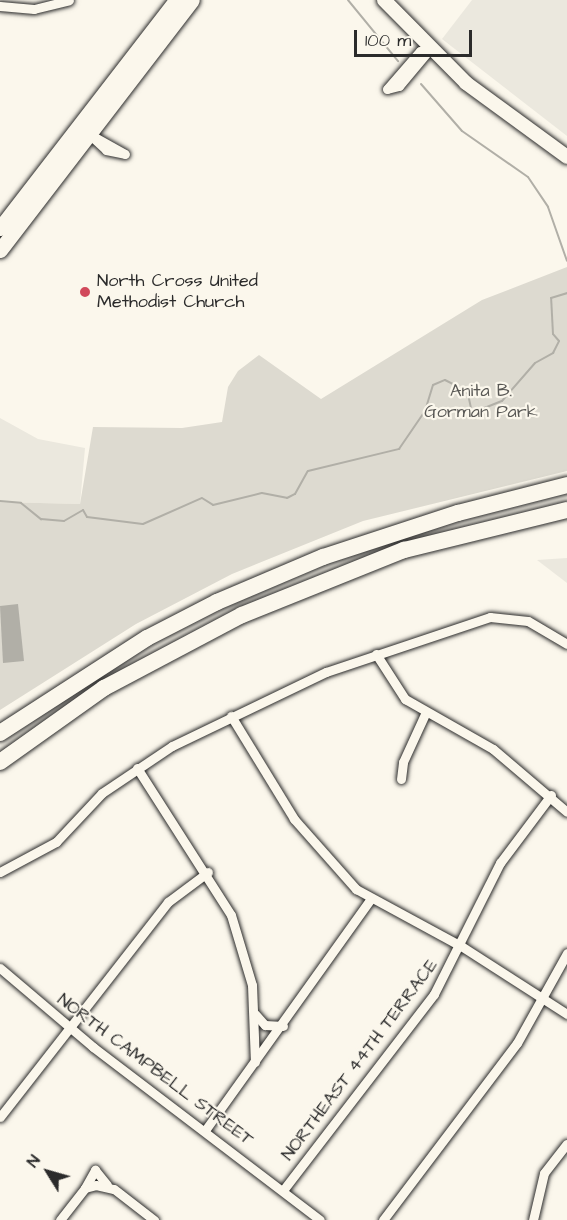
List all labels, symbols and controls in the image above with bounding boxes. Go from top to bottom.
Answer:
scale bar [357,18,476,56]
text: 100 m [365,28,411,53]
place label: North Cross United Methodist Church [97,271,258,314]
marker: North Cross United Methodist Church [78,285,92,299]
park label: Anita B. Gorman Park [424,381,538,424]
street label: NORTHEAST 44TH TERRACE [277,955,443,1165]
street label: NORTH CAMPBELL STREET [53,989,257,1151]
north arrow [18,1142,78,1202]
text: N [22,1151,45,1172]

